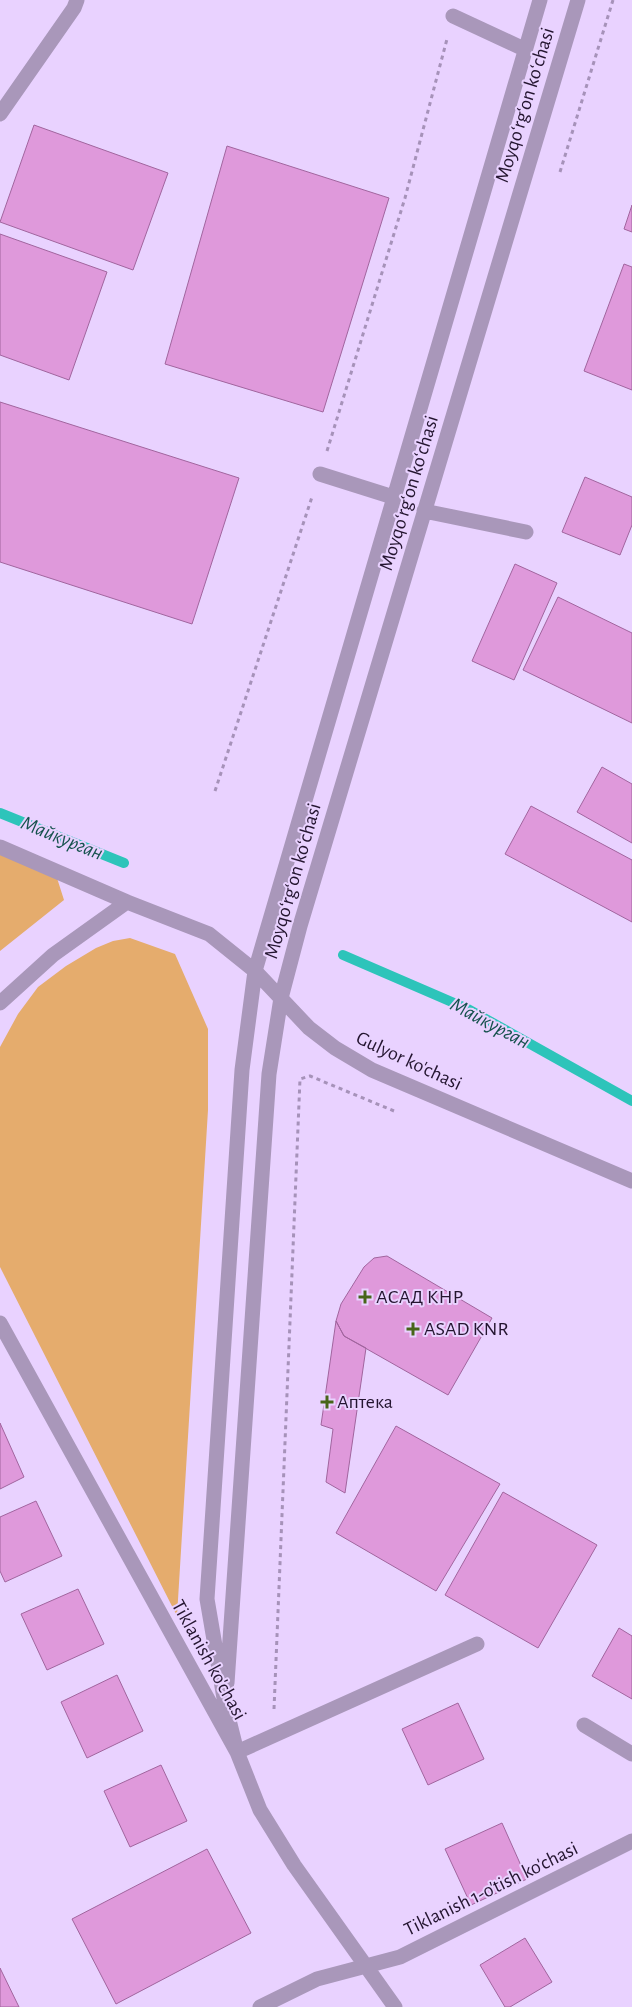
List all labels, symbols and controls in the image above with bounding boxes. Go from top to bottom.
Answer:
street label: Moyqoʻrgʻon koʻchasi [492,25,558,185]
street label: Moyqoʻrgʻon koʻchasi [376,413,442,573]
street label: Moyqoʻrgʻon koʻchasi [261,801,325,961]
water label: Майкурган [18,812,106,865]
water label: Майкурган [446,993,533,1053]
street label: Gulyor ko'chasi [353,1028,465,1094]
place label: АСАД КНР [376,1287,463,1307]
marker: АСАД КНР [358,1290,372,1304]
place label: ASAD KNR [424,1319,508,1339]
marker: ASAD KNR [406,1322,420,1336]
place label: Аптека [337,1392,393,1412]
marker: Аптека [321,1396,333,1408]
street label: Tiklanish ko'chasi [168,1597,250,1723]
street label: Tiklanish 1-o'tish ko'chasi [401,1838,581,1940]

